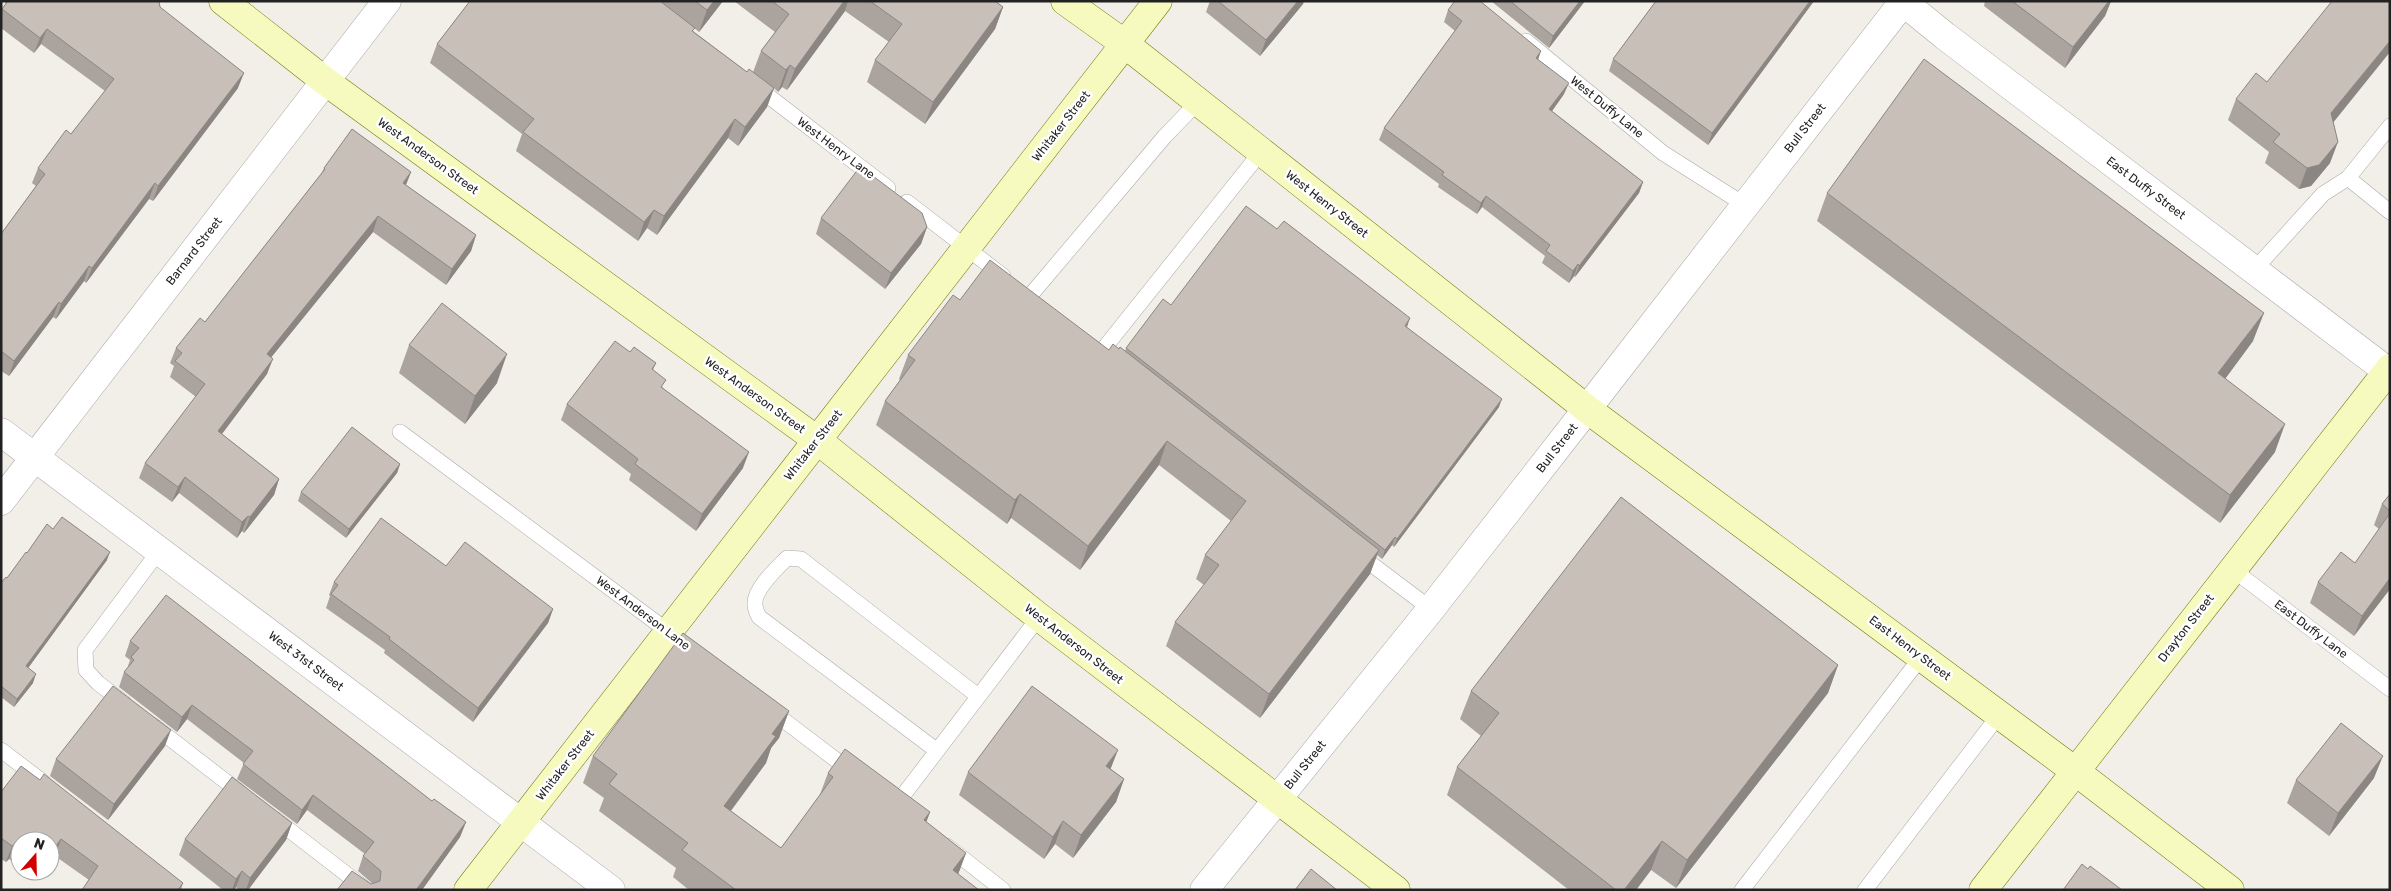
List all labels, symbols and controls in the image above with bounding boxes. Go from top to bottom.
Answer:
street label: West Duffy Lane [1568,73,1647,141]
street label: Whitaker Street [1029,88,1093,164]
street label: Bull Street [1781,100,1829,155]
street label: West Henry Lane [794,114,878,182]
street label: West Anderson Street [375,115,481,197]
street label: East Duffy Street [2104,154,2189,222]
street label: West Henry Street [1283,167,1371,241]
street label: Barnard Street [163,214,225,288]
street label: West Anderson Street [702,354,808,436]
street label: Whitaker Street [781,407,845,483]
street label: Bull Street [1533,420,1581,475]
street label: West Anderson Lane [593,573,693,653]
street label: Drayton Street [2155,591,2217,665]
street label: East Duffy Lane [2272,597,2351,661]
street label: West Anderson Street [1022,601,1126,687]
street label: East Henry Street [1866,613,1954,683]
street label: West 31st Street [266,628,347,694]
street label: Whitaker Street [533,727,597,803]
street label: Bull Street [1281,738,1329,792]
north arrow [10,831,60,881]
text: N [32,835,47,854]

